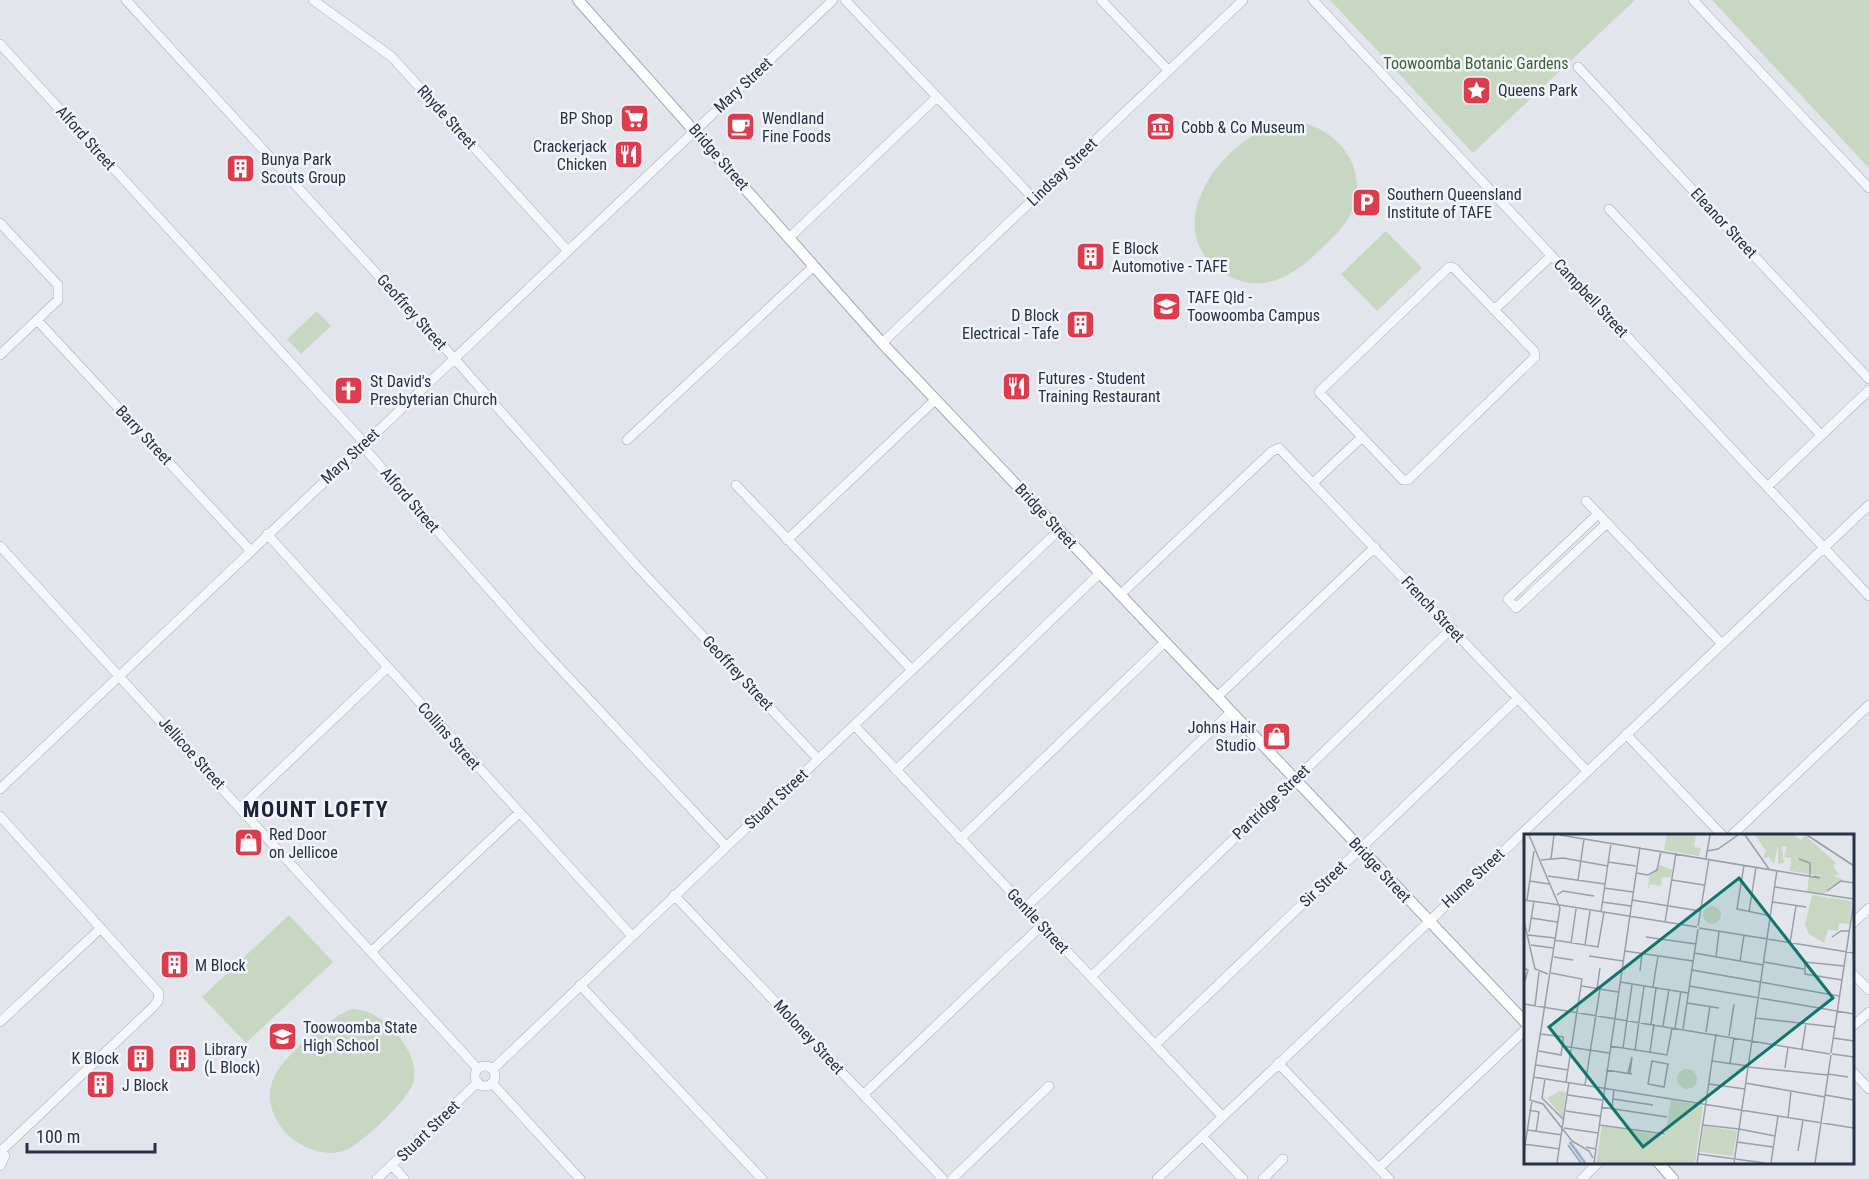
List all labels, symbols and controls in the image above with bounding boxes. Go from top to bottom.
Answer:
street label: Mary Street [710,53,776,117]
park label: Toowoomba Botanic Gardens [1383,54,1569,73]
place icon: Queens Park [1461,74,1493,106]
street label: Rhyde Street [413,81,481,153]
place label: Queens Park [1498,81,1578,100]
street label: Alford Street [52,102,120,174]
supermarket icon: BP Shop [618,102,650,134]
place label: BP Shop [560,109,613,128]
place label: Wendland Fine Foods [762,109,831,146]
cafe icon: Wendland Fine Foods [725,111,757,143]
museum icon: Cobb & Co Museum [1144,111,1176,143]
place label: Cobb & Co Museum [1181,118,1305,137]
street label: Bridge Street [685,120,753,194]
street label: Lindsay Street [1023,134,1101,210]
place label: Crackerjack Chicken [533,137,608,174]
restaurant icon: Crackerjack Chicken [612,139,644,171]
place label: Bunya Park Scouts Group [261,150,346,187]
building icon: Bunya Park Scouts Group [224,152,256,184]
street label: Eleanor Street [1687,184,1761,262]
place label: Southern Queensland Institute of TAFE [1387,185,1522,222]
parking icon: Southern Queensland Institute of TAFE [1350,187,1382,219]
place label: E Block Automotive - TAFE [1112,239,1228,276]
building icon: E Block Automotive - TAFE [1075,241,1107,273]
street label: Campbell Street [1550,255,1632,341]
street label: Geoffrey Street [373,270,451,354]
place label: TAFE Qld - Toowoomba Campus [1187,288,1320,325]
school or university icon: TAFE Qld - Toowoomba Campus [1150,290,1182,322]
place label: D Block Electrical - Tafe [962,306,1060,343]
building icon: D Block Electrical - Tafe [1064,308,1096,340]
place label: Futures - Student Training Restaurant [1038,369,1161,406]
restaurant icon: Futures - Student Training Restaurant [1001,371,1033,403]
place label: St David's Presbyterian Church [370,372,497,409]
church icon: St David's Presbyterian Church [333,374,365,406]
street label: Barry Street [112,401,176,469]
street label: Mary Street [317,424,383,488]
street label: Alford Street [377,464,444,537]
street label: Bridge Street [1011,480,1081,553]
street label: French Street [1397,572,1469,646]
street label: Geoffrey Street [699,632,778,714]
street label: Collins Street [414,698,484,774]
street label: Jellicoe Street [155,713,229,793]
place label: Johns Hair Studio [1188,718,1256,755]
shop icon: Johns Hair Studio [1261,720,1293,752]
street label: Partridge Street [1229,760,1314,843]
street label: Stuart Street [740,765,812,833]
district label: MOUNT LOFTY [243,797,389,822]
place label: Red Door on Jellicoe [269,825,338,862]
shop icon: Red Door on Jellicoe [232,827,264,859]
street label: Bridge Street [1345,834,1415,907]
inset map [1524,834,1854,1164]
street label: Hume Street [1438,844,1508,912]
street label: Sir Street [1296,857,1351,911]
street label: Gentle Street [1003,885,1073,958]
building icon: M Block [158,949,190,981]
place label: M Block [195,956,247,975]
street label: Moloney Street [770,996,848,1078]
place label: Toowoomba State High School [303,1018,417,1055]
school or university icon: Toowoomba State High School [266,1020,298,1052]
place label: Library (L Block) [204,1040,260,1077]
building icon: K Block [124,1042,156,1074]
building icon: Library (L Block) [167,1042,199,1074]
place label: K Block [72,1049,120,1068]
building icon: J Block [85,1069,117,1101]
place label: J Block [122,1076,169,1095]
street label: Stuart Street [393,1096,463,1165]
scale bar [27,1116,154,1154]
text: 100 m [36,1126,80,1147]

